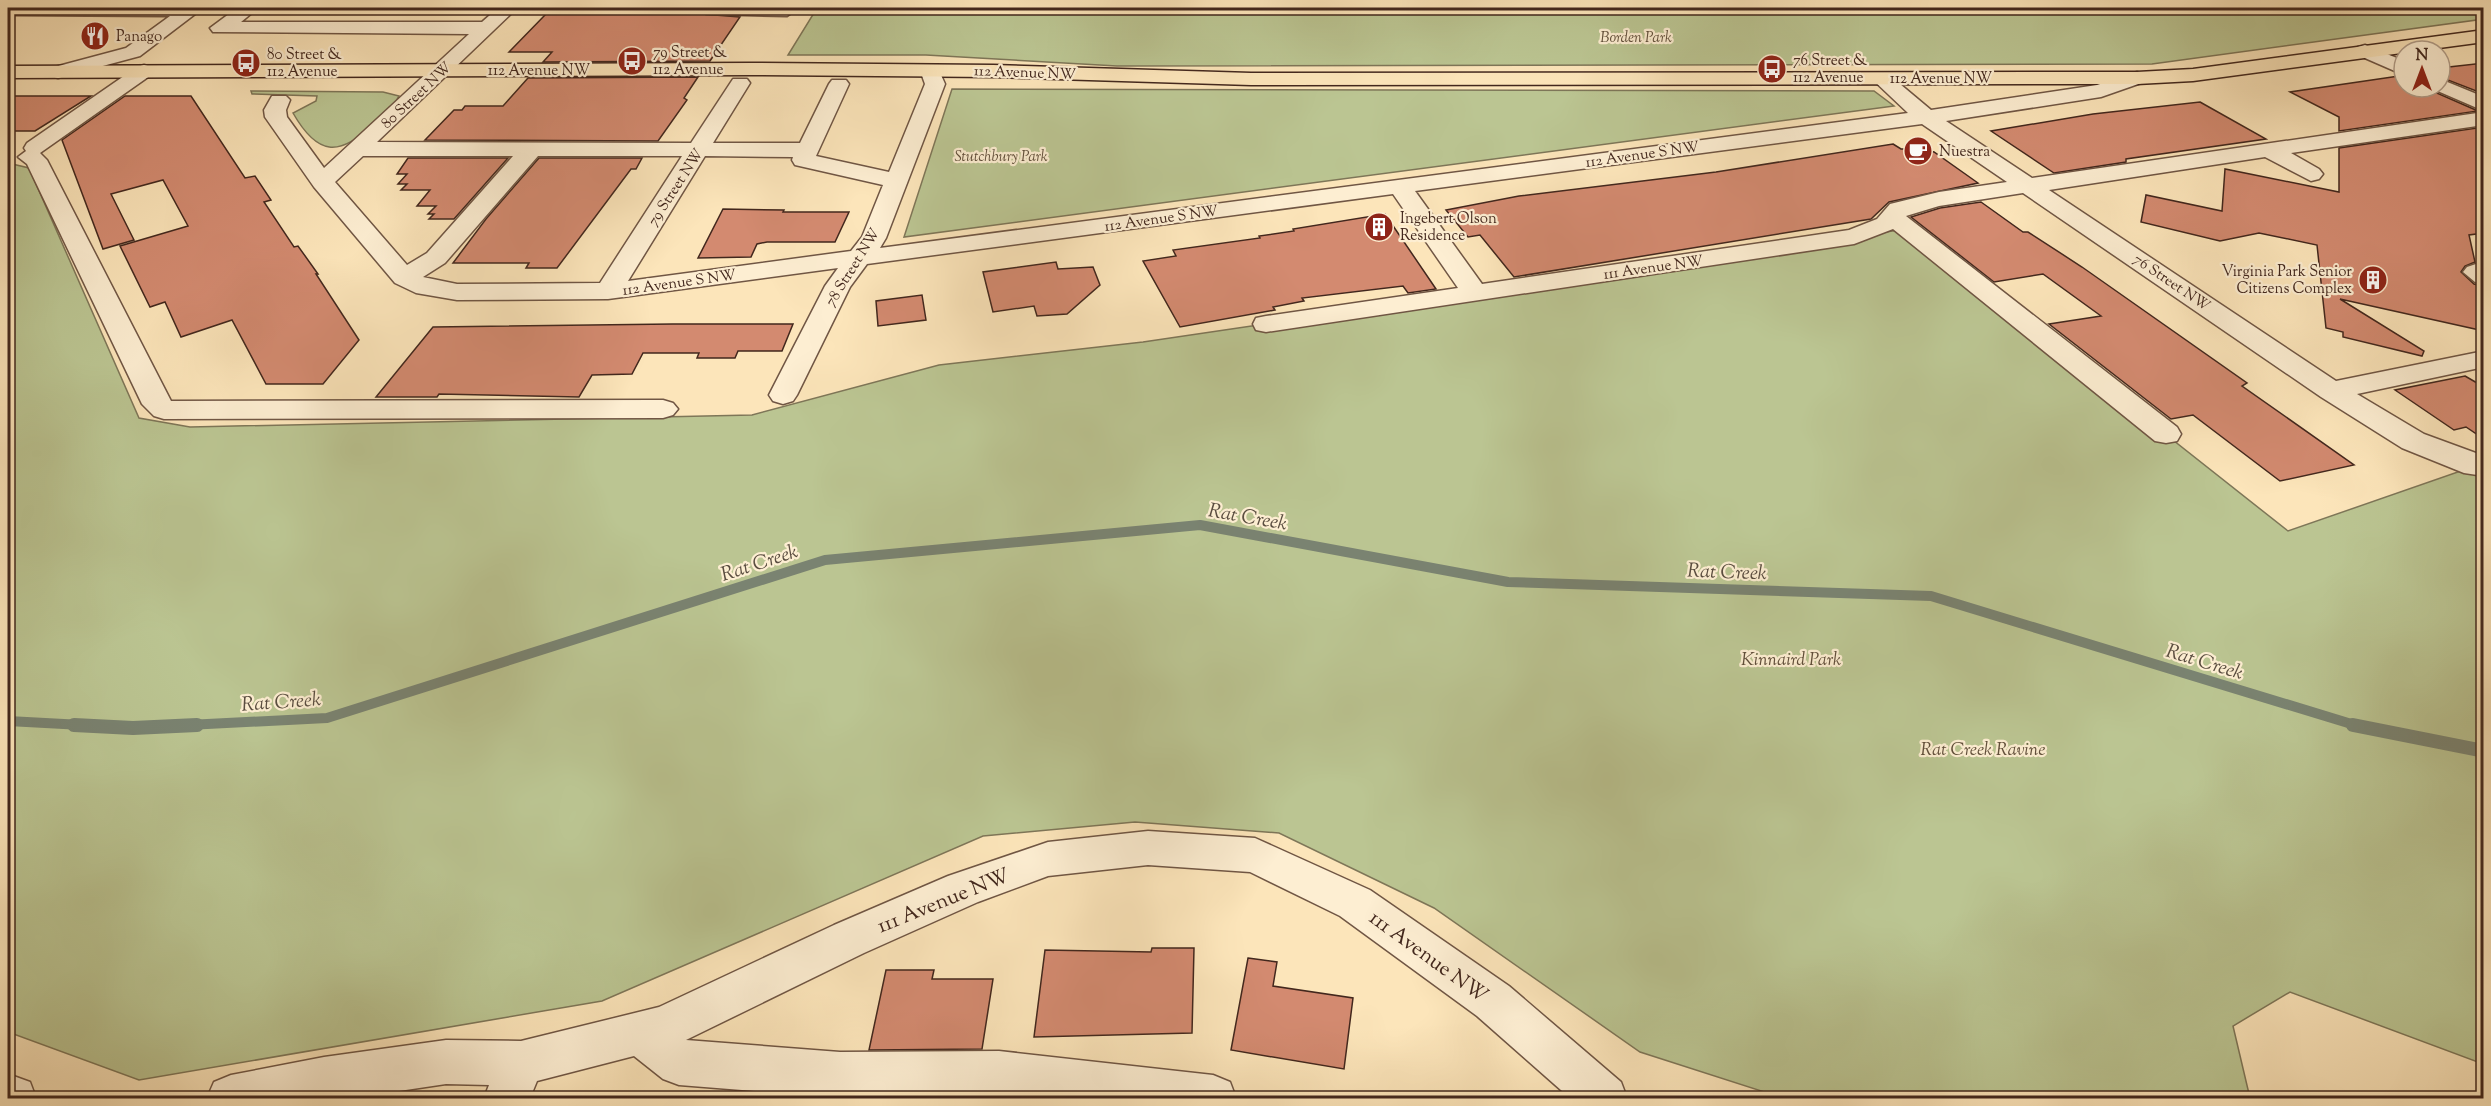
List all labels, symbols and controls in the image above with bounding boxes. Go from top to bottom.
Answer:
restaurant icon: Panago [79,20,111,52]
place label: Panago [116,27,162,48]
park label: Borden Park [1600,28,1672,49]
north arrow [2392,39,2452,99]
place label: 79 Street & 112 Avenue [653,43,728,81]
place label: 80 Street & 112 Avenue [267,45,343,83]
bus stop icon: 79 Street & 112 Avenue [616,45,648,77]
text: N [2416,45,2429,68]
bus stop icon: 80 Street & 112 Avenue [230,47,262,79]
place label: 76 Street & 112 Avenue [1793,51,1868,89]
bus stop icon: 76 Street & 112 Avenue [1756,53,1788,85]
street label: 80 Street NW [377,58,457,134]
street label: 112 Avenue NW [488,61,591,82]
street label: 112 Avenue NW [973,61,1077,86]
street label: 112 Avenue NW [1890,69,1993,90]
cafe icon: Nuestra [1902,135,1934,167]
street label: 112 Avenue S NW [1584,137,1701,174]
place label: Nuestra [1939,142,1990,163]
street label: 79 Street NW [643,145,709,231]
park label: Stutchbury Park [954,147,1048,168]
street label: 112 Avenue S NW [1103,201,1220,238]
place label: Ingebert Olson Residence [1400,209,1497,247]
building icon: Ingebert Olson Residence [1363,211,1395,243]
street label: 78 Street NW [821,224,886,311]
street label: 76 Street NW [2129,250,2214,317]
street label: 111 Avenue NW [1602,251,1705,286]
place label: Virginia Park Senior Citizens Complex [2221,262,2352,300]
building icon: Virginia Park Senior Citizens Complex [2357,264,2389,296]
street label: 112 Avenue S NW [621,265,738,302]
water label: Rat Creek [1206,497,1289,540]
water label: Rat Creek [717,538,802,590]
water label: Rat Creek [1687,558,1767,589]
water label: Rat Creek [2162,638,2247,689]
park label: Kinnaird Park [1741,648,1841,674]
water label: Rat Creek [240,686,322,721]
park label: Rat Creek Ravine [1921,738,2045,764]
street label: 111 Avenue NW [873,862,1015,942]
street label: 111 Avenue NW [1362,904,1494,1011]

